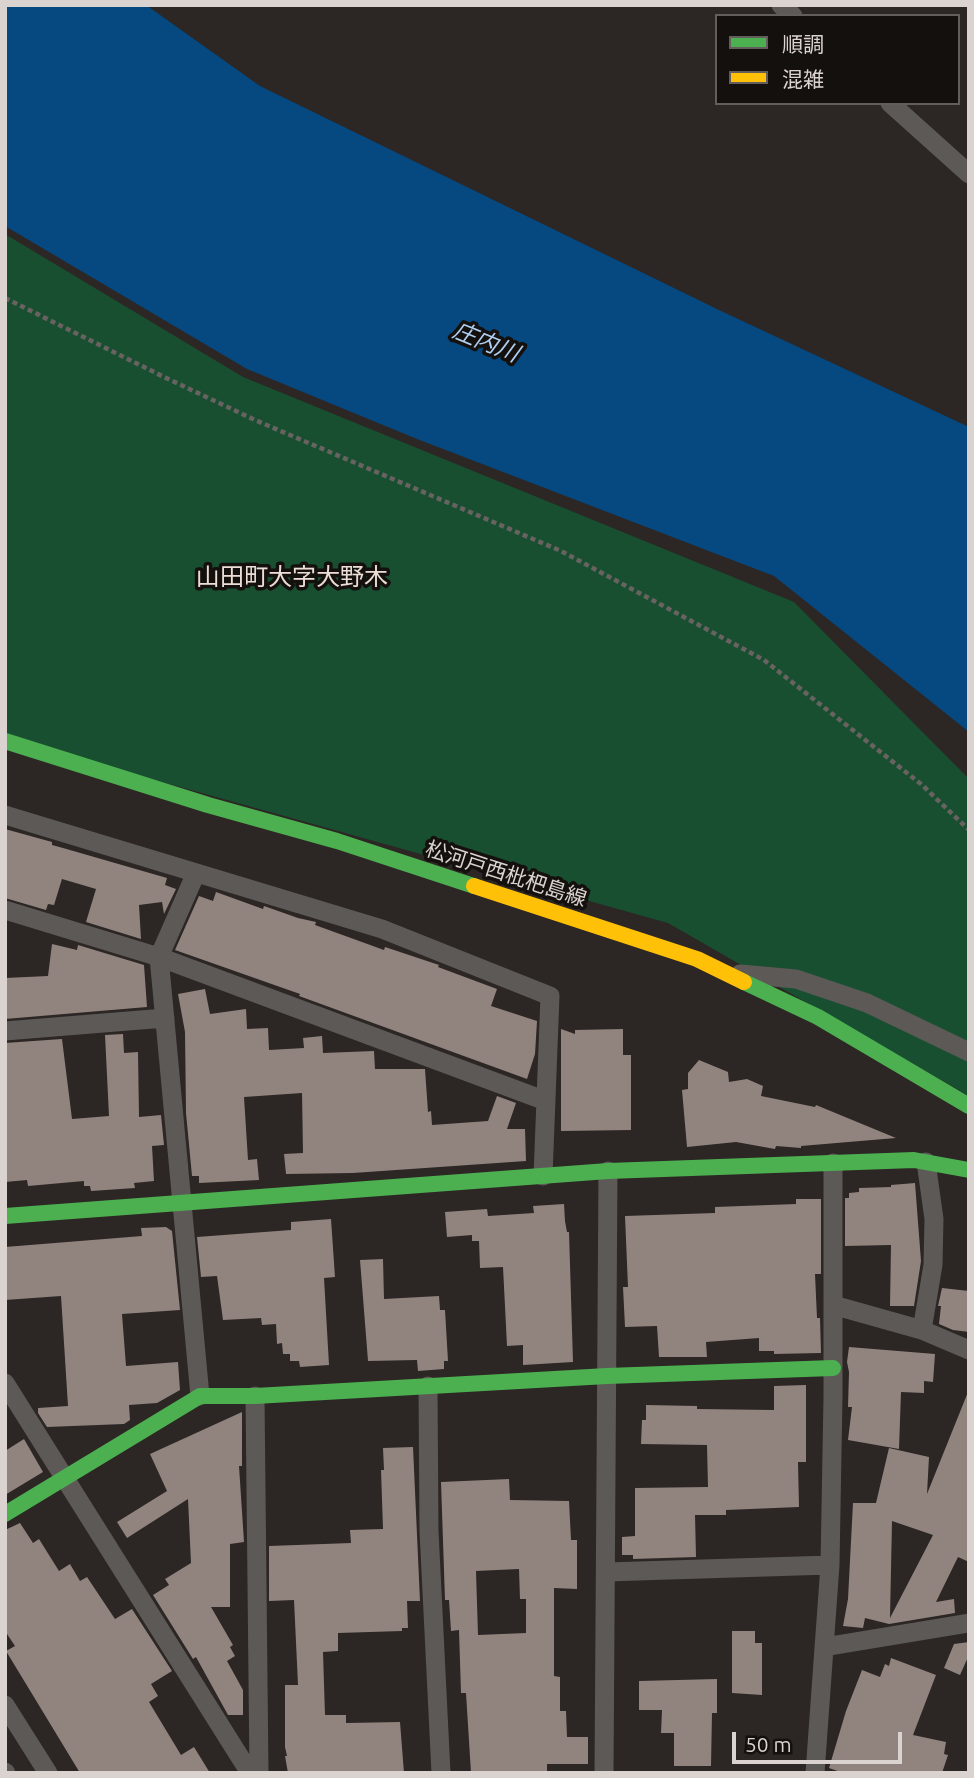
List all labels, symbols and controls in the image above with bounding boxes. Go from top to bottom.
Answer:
legend [715,14,960,105]
text: 順調 [782,32,824,56]
text: 混雑 [782,67,824,91]
water label: 庄内川 [449,316,523,368]
district label: 山田町大字大野木 [196,563,388,591]
street label: 松河戸西枇杷島線 [422,836,590,912]
scale bar [736,1718,906,1762]
text: 50 m [745,1732,792,1756]

